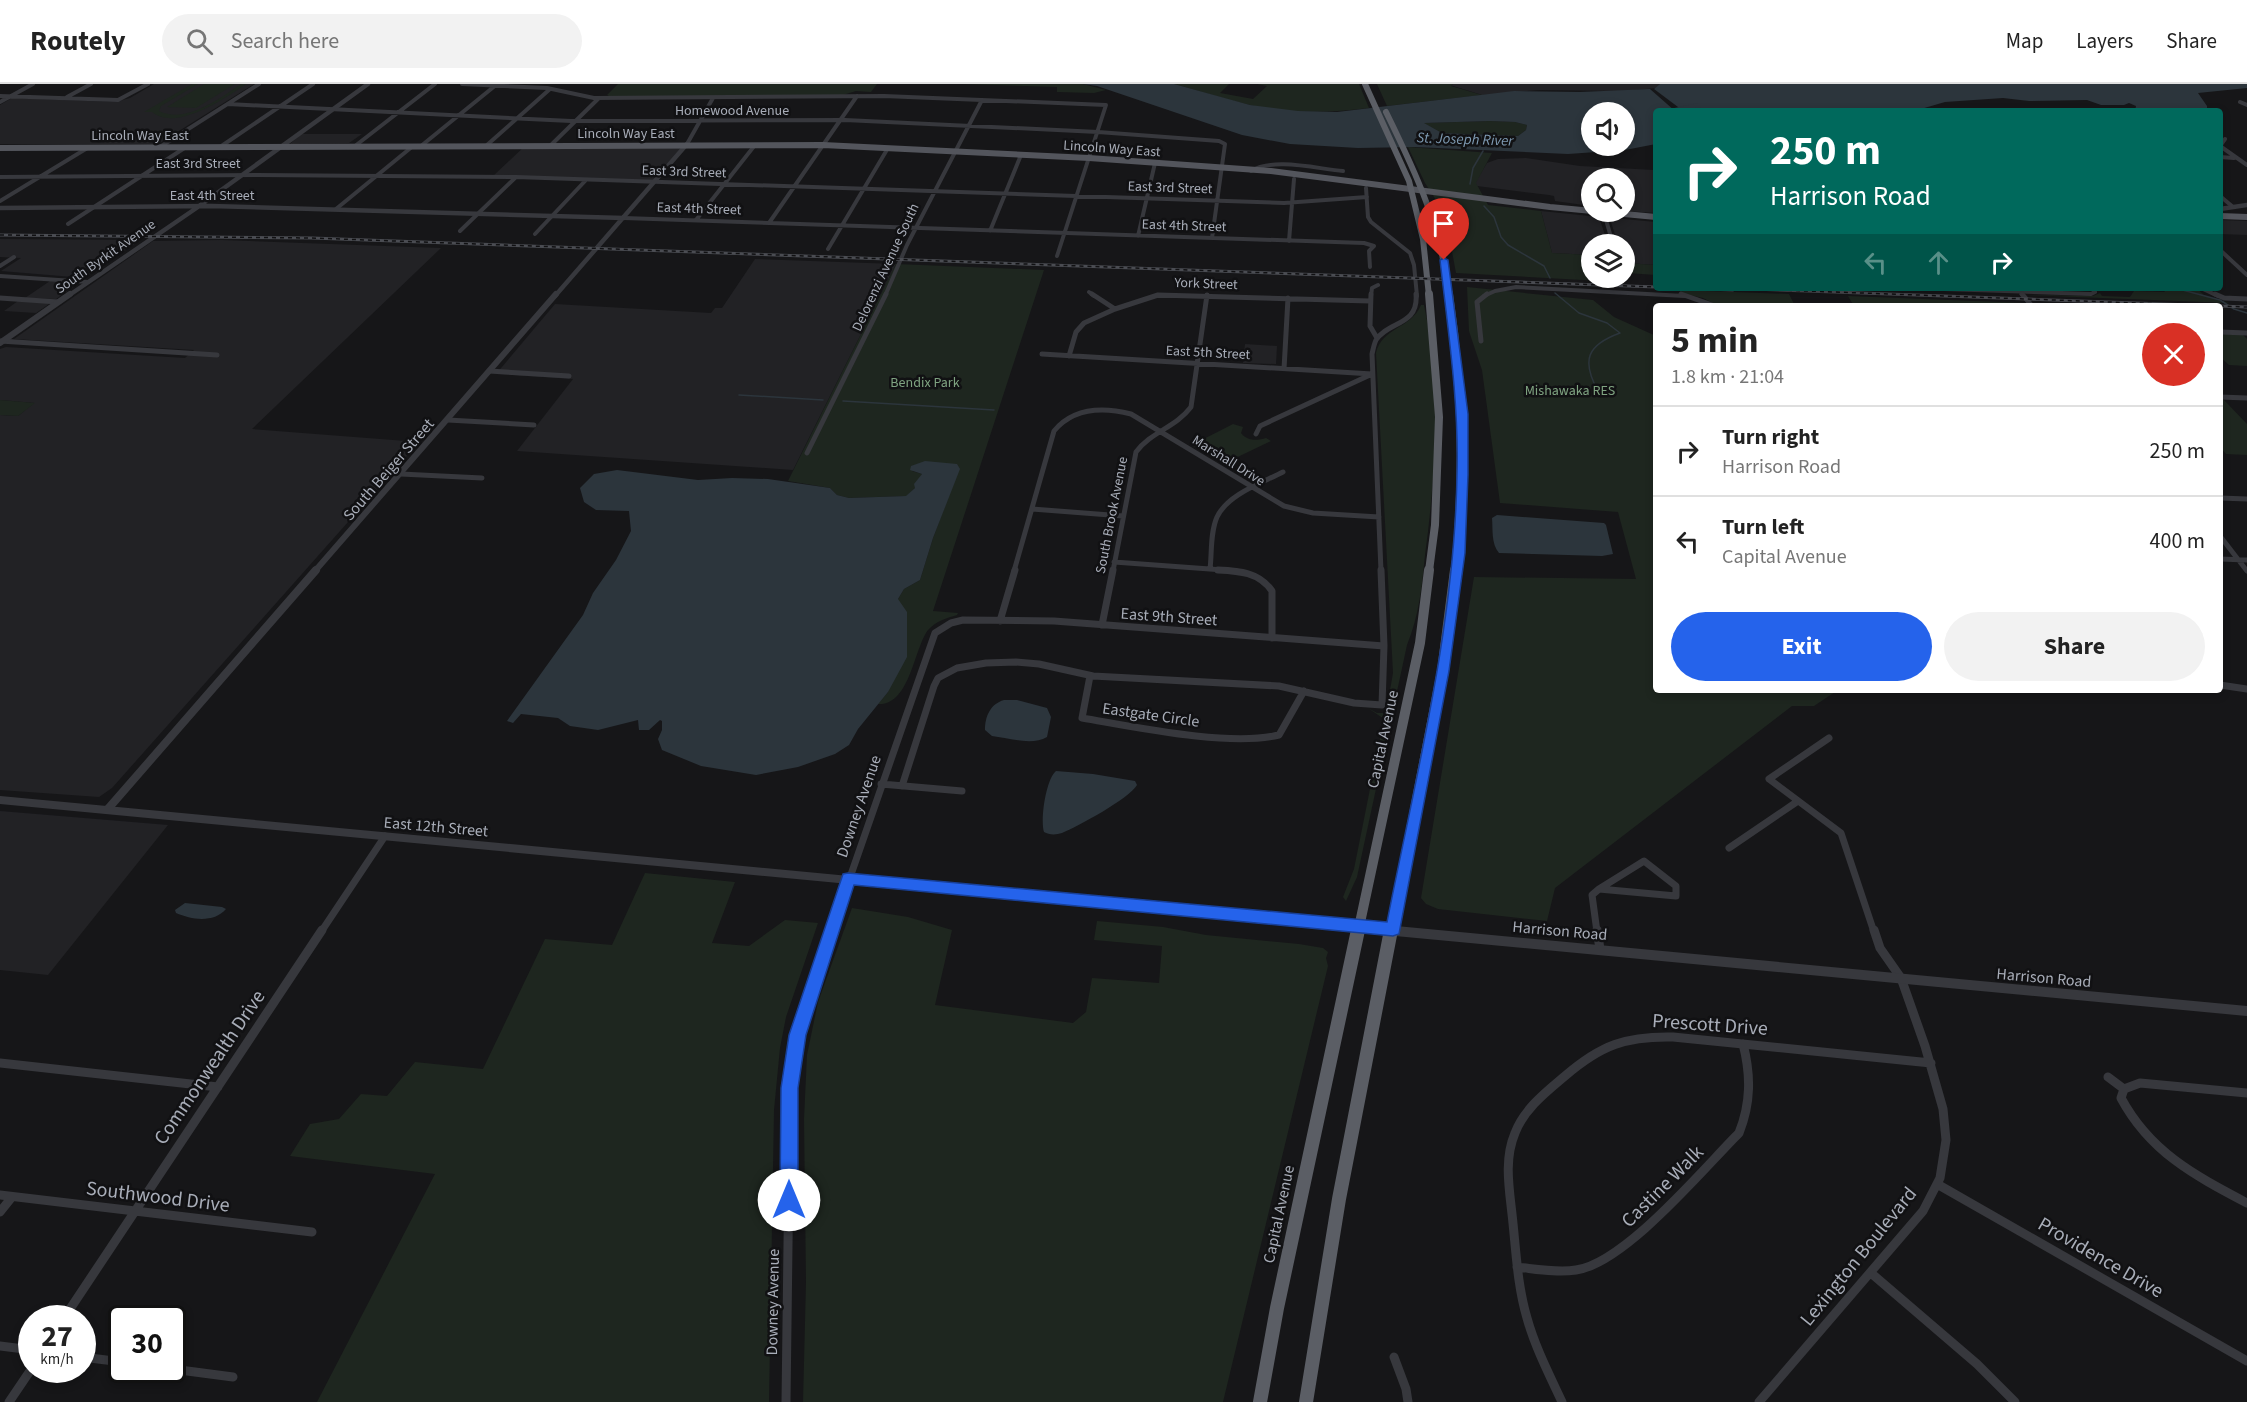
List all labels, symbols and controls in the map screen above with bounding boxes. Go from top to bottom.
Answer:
search box [162,14,582,68]
text: Routely [30,21,126,61]
icon: search [183,25,216,58]
text: Search here [231,25,339,57]
text: Map [2006,26,2043,56]
text: Layers [2076,26,2133,56]
text: Share [2166,26,2217,56]
street label: Homewood Avenue [675,101,789,121]
map controls [1581,102,1635,288]
button: sound [1581,102,1635,156]
text: 250 m [1770,121,1881,181]
street label: Lincoln Way East [577,124,675,144]
street label: Lincoln Way East [91,126,189,146]
water label: St. Joseph River [1416,127,1515,152]
icon: right [1671,132,1749,210]
street label: Lincoln Way East [1063,136,1162,162]
street label: East 3rd Street [156,154,241,174]
street label: East 3rd Street [641,161,727,183]
button: search [1581,168,1635,222]
street label: East 3rd Street [1127,177,1213,199]
text: Harrison Road [1770,177,1931,216]
street label: East 4th Street [170,186,255,206]
street label: East 4th Street [656,198,742,220]
pin [1418,198,1469,260]
street label: Delorenzi Avenue South [847,200,924,335]
icon: arrive [1427,207,1460,240]
street label: South Byrkit Avenue [51,215,160,299]
street label: East 4th Street [1141,215,1227,237]
button: layers [1581,234,1635,288]
icon: left [1859,246,1892,279]
icon: ahead [1922,246,1955,279]
icon: right [1985,246,2018,279]
street label: York Street [1173,273,1238,295]
text: 5 min [1671,315,1759,366]
button: close [2142,323,2205,386]
street label: East 5th Street [1165,341,1251,365]
text: 1.8 km · 21:04 [1671,363,1784,391]
park label: Bendix Park [890,373,960,393]
park label: Mishawaka RES [1525,381,1615,401]
street label: South Beiger Street [338,413,440,526]
text: Turn right [1722,421,1819,453]
street label: Marshall Drive [1188,430,1269,491]
icon: right [1671,435,1704,468]
text: 250 m [2150,435,2205,467]
text: Harrison Road [1722,453,1841,481]
street label: South Brook Avenue [1091,455,1133,575]
text: Turn left [1722,511,1804,543]
icon: left [1671,525,1704,558]
text: 400 m [2150,525,2205,557]
text: Capital Avenue [1722,543,1847,571]
street label: East 9th Street [1120,603,1219,631]
button: Exit [1671,612,1932,681]
button: Share [1944,612,2205,681]
street label: Capital Avenue [1362,688,1404,790]
street label: Eastgate Circle [1101,697,1201,733]
street label: Downey Avenue [831,752,887,860]
street label: East 12th Street [383,811,490,843]
street label: Harrison Road [1512,916,1608,946]
street label: Harrison Road [1996,963,2092,993]
street label: Commonwealth Drive [148,985,272,1151]
street label: Prescott Drive [1651,1007,1769,1043]
street label: Castine Walk [1615,1139,1710,1234]
street label: Capital Avenue [1258,1163,1300,1265]
position arrow [757,1168,821,1232]
street label: Southwood Drive [84,1174,231,1220]
street label: Lexington Boulevard [1794,1181,1924,1332]
street label: Providence Drive [2032,1210,2169,1305]
street label: Downey Avenue [761,1248,785,1356]
speed limit sign: 30 [108,1305,186,1383]
text: 27 [41,1315,73,1358]
text: km/h [40,1349,74,1370]

